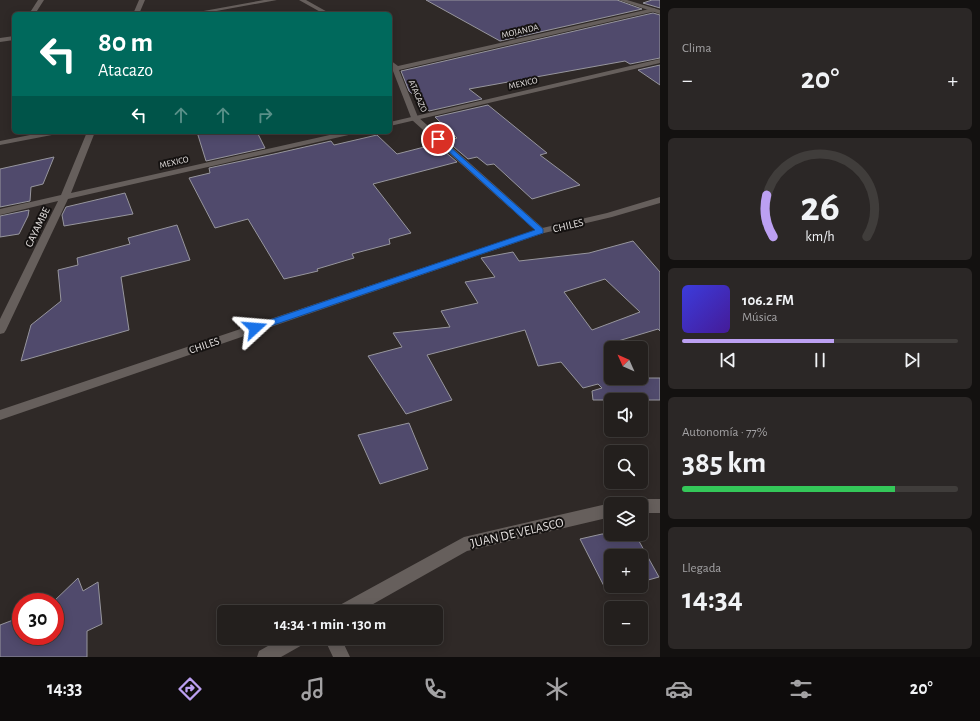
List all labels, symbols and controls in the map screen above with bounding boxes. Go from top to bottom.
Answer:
street label: MOJANDA [501,23,540,40]
icon: left [32,28,84,80]
text: 80 m [98,29,153,57]
text: Clima [682,42,712,55]
text: Atacazo [98,62,153,80]
text: 20° [801,64,839,94]
text: − [682,69,693,91]
text: + [947,69,958,91]
street label: MEXICO [508,76,539,91]
street label: ATACAZO [407,79,428,114]
icon: left [128,104,150,126]
icon: ahead [170,104,192,126]
icon: ahead [212,104,234,126]
icon: right [254,104,276,126]
pin [421,122,455,156]
icon: arrive [427,128,449,150]
street label: MEXICO [159,155,190,170]
text: 26 [800,186,840,227]
street label: CAYAMBE [23,205,52,249]
street label: CHILES [552,217,585,234]
text: km/h [805,229,835,243]
text: 106.2 FM [742,293,794,308]
position arrow [234,307,276,349]
text: Música [742,311,777,324]
street label: CHILES [188,335,221,356]
north arrow [604,341,648,385]
map controls [604,341,648,645]
icon: previous [717,349,739,371]
icon: pause [809,349,831,371]
icon: next [901,349,923,371]
button: sound [604,393,648,437]
text: Autonomía · 77% [682,426,767,439]
button: search [604,445,648,489]
text: 385 km [682,448,766,478]
button: layers [604,497,648,541]
street label: JUAN DE VELASCO [470,516,565,550]
button: + [604,549,648,593]
text: Llegada [682,562,721,575]
text: 14:34 [682,584,743,614]
speed limit sign: 30 [12,593,64,645]
button: − [604,601,648,645]
text: 14:34 · 1 min · 130 m [274,617,386,632]
icon: directions [176,675,204,703]
icon: music [299,675,327,703]
icon: phone [421,675,449,703]
icon: climate [543,675,571,703]
icon: car [665,675,693,703]
icon: filters [787,675,815,703]
text: 14:33 [47,680,82,698]
text: 20° [910,680,933,698]

